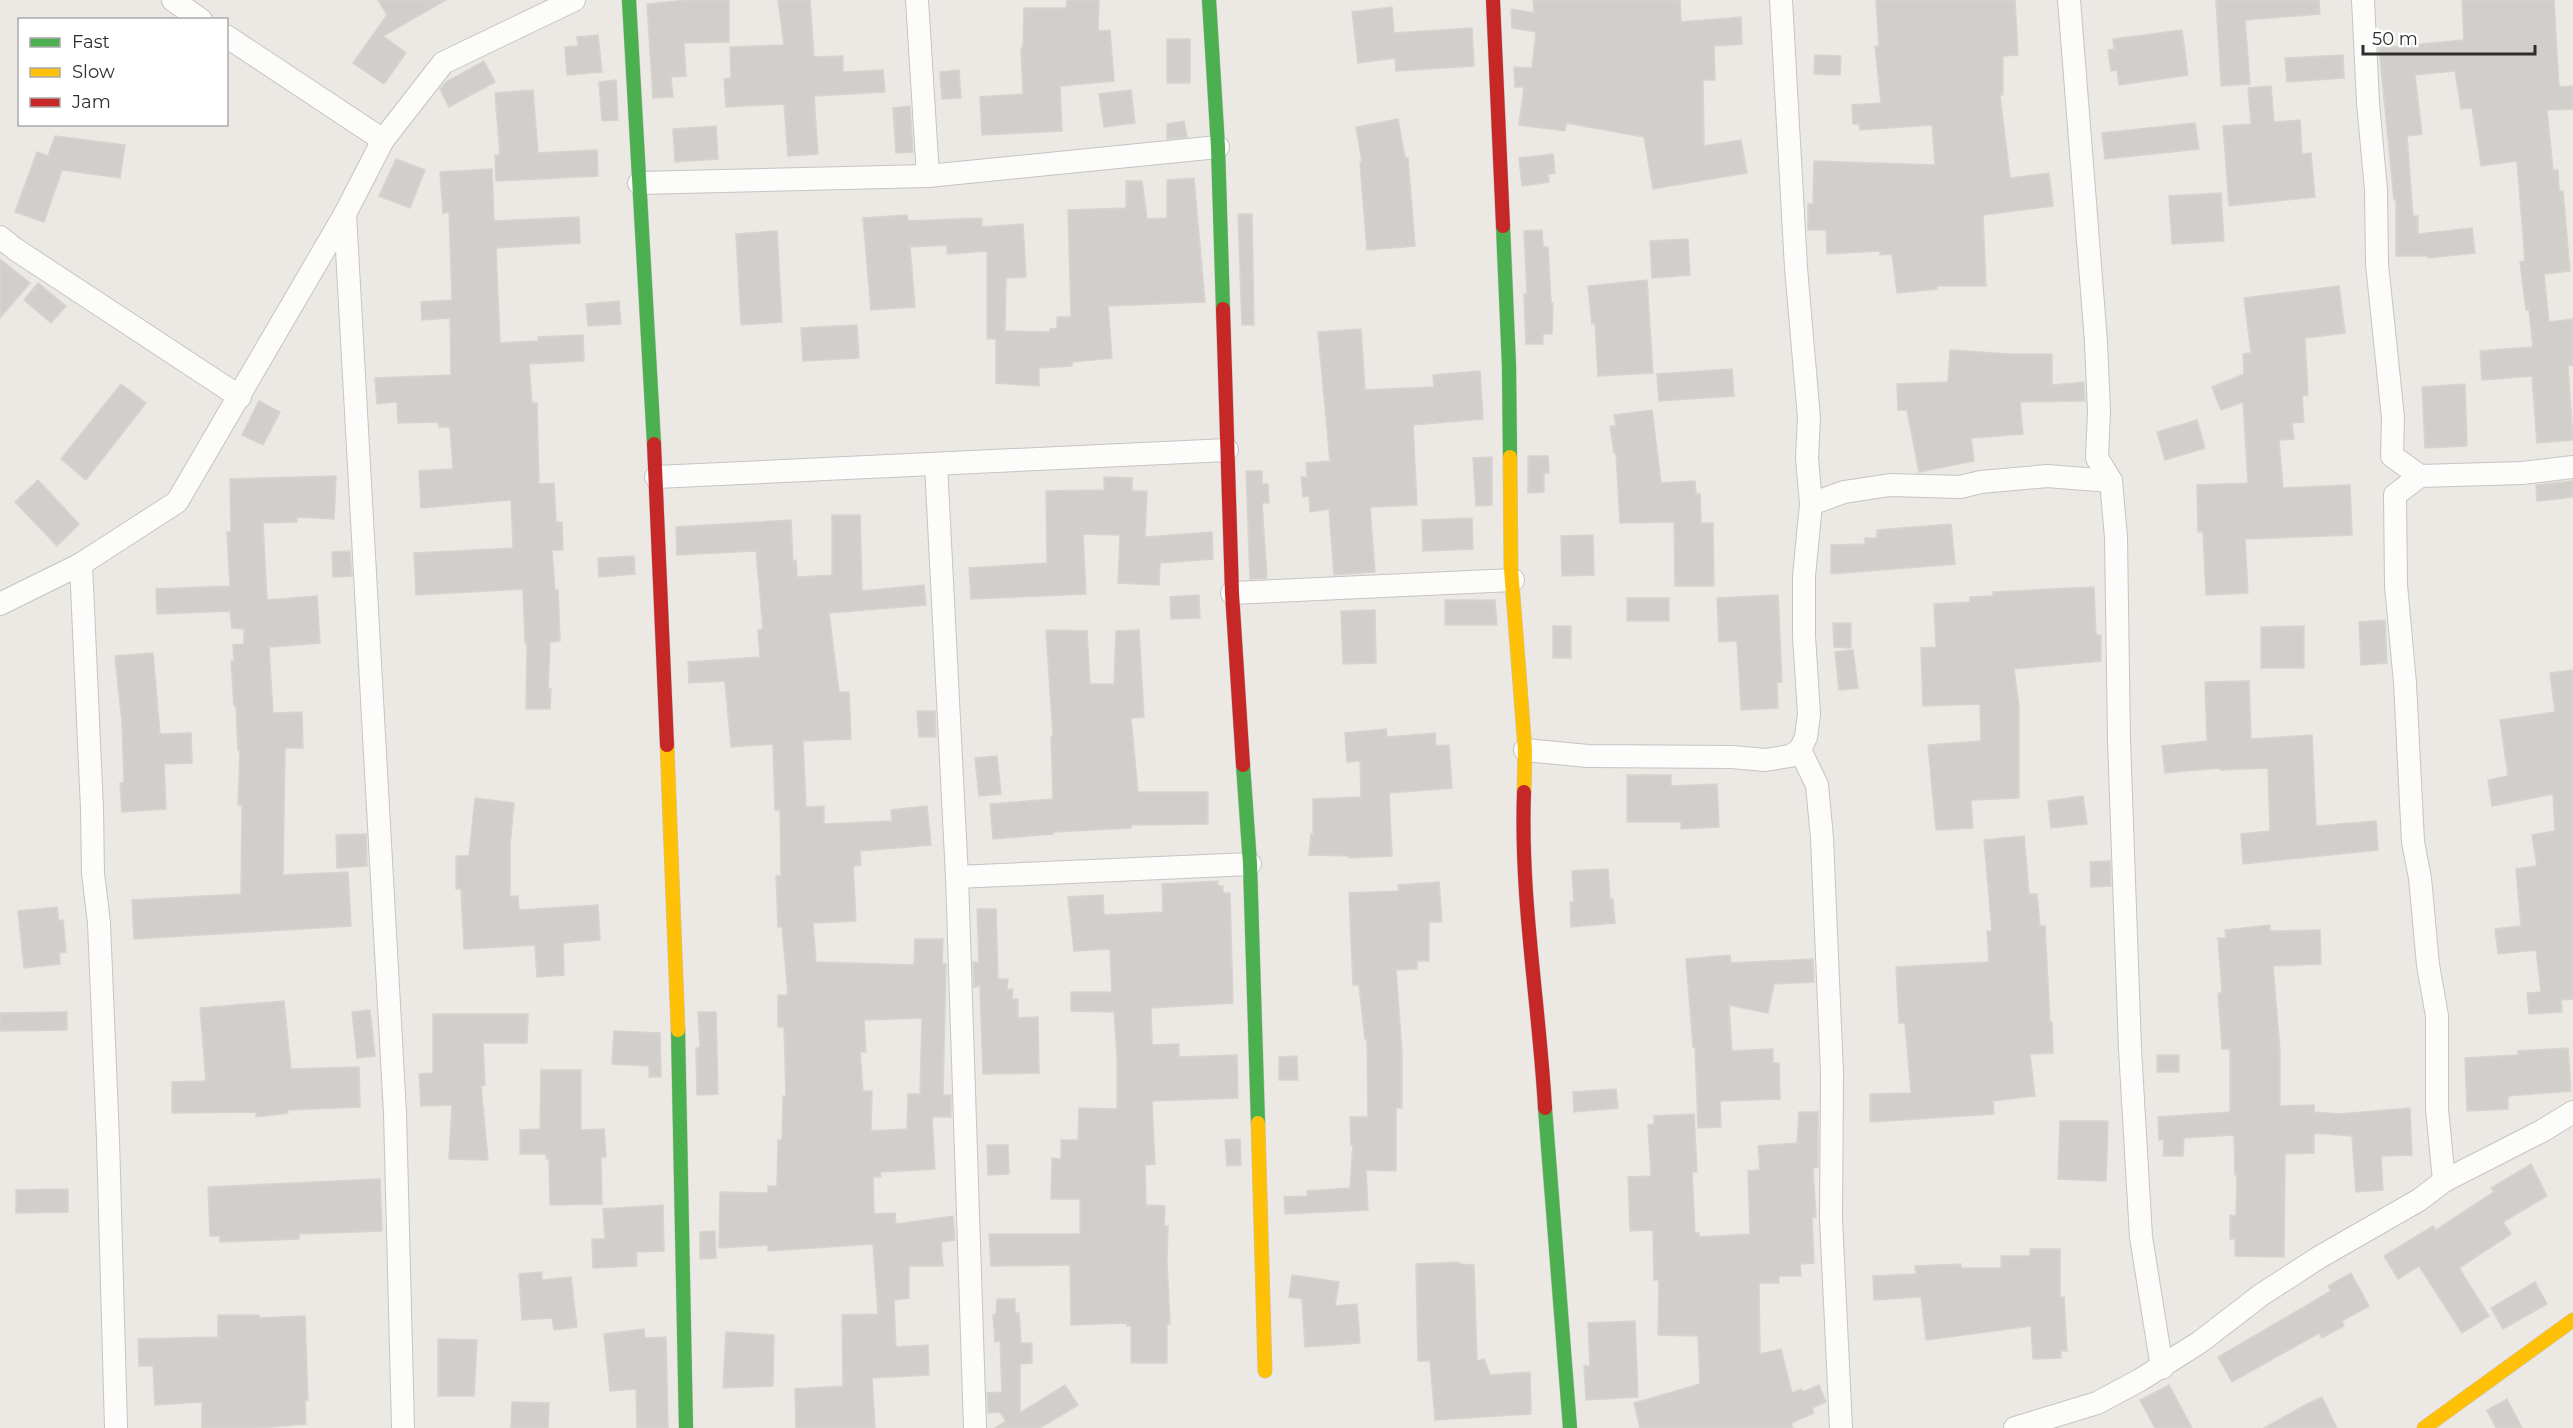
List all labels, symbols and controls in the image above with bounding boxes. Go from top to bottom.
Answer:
legend [18,18,228,126]
scale bar [2363,18,2536,56]
text: 50 m [2372,28,2418,50]
text: Fast [72,31,110,53]
text: Slow [72,61,115,83]
text: Jam [71,91,111,113]

